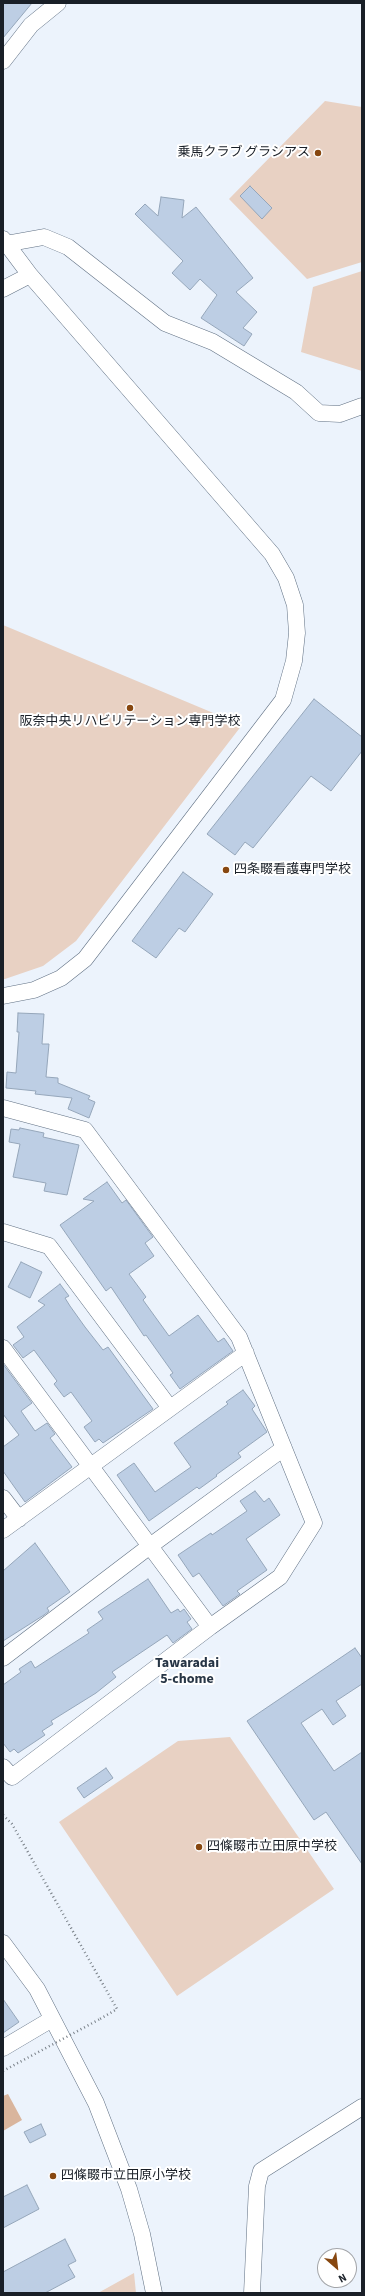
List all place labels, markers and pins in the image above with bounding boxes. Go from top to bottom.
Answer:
place label: 乗馬クラブ グラシアス [177,145,310,161]
marker: 乗馬クラブ グラシアス [313,148,323,158]
marker: 阪奈中央リハビリテーション専門学校 [125,703,135,713]
place label: 阪奈中央リハビリテーション専門学校 [20,714,240,730]
place label: 四条畷看護専門学校 [234,862,351,878]
marker: 四条畷看護専門学校 [221,865,231,875]
place label: 四條畷市立田原中学校 [207,1839,337,1855]
marker: 四條畷市立田原中学校 [194,1842,204,1852]
place label: 四條畷市立田原小学校 [61,2168,191,2184]
marker: 四條畷市立田原小学校 [48,2171,58,2181]

